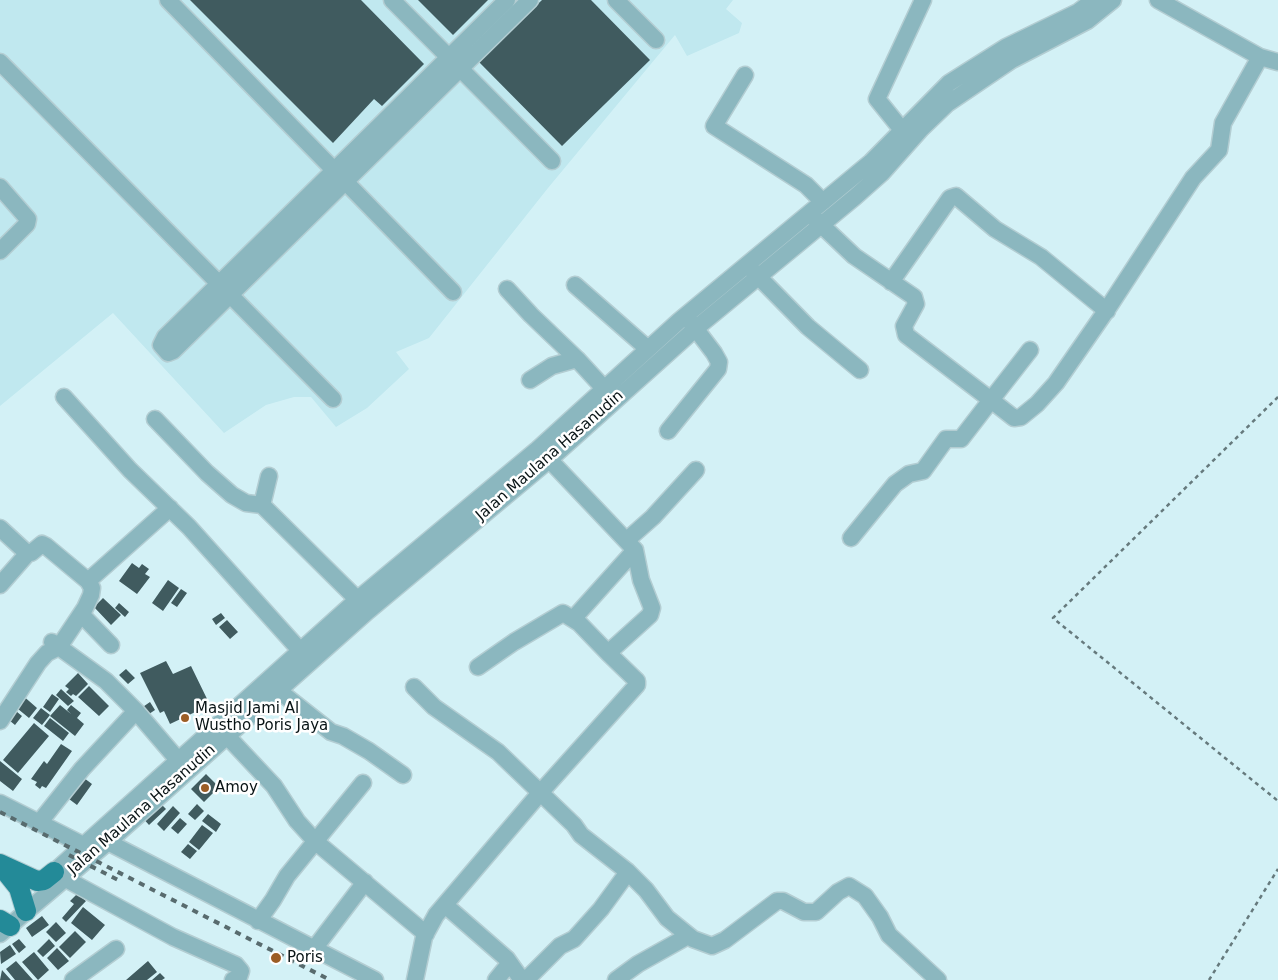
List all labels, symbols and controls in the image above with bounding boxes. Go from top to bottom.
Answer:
street label: Jalan Maulana Hasanudin [473,387,627,525]
place label: Masjid Jami Al Wustho Poris Jaya [195,700,328,735]
marker: Masjid Jami Al Wustho Poris Jaya [179,712,191,724]
street label: Jalan Maulana Hasanudin [65,741,219,879]
place label: Amoy [215,779,258,797]
marker: Amoy [199,782,211,794]
place label: Poris [287,949,323,967]
marker: Poris [269,951,283,965]

